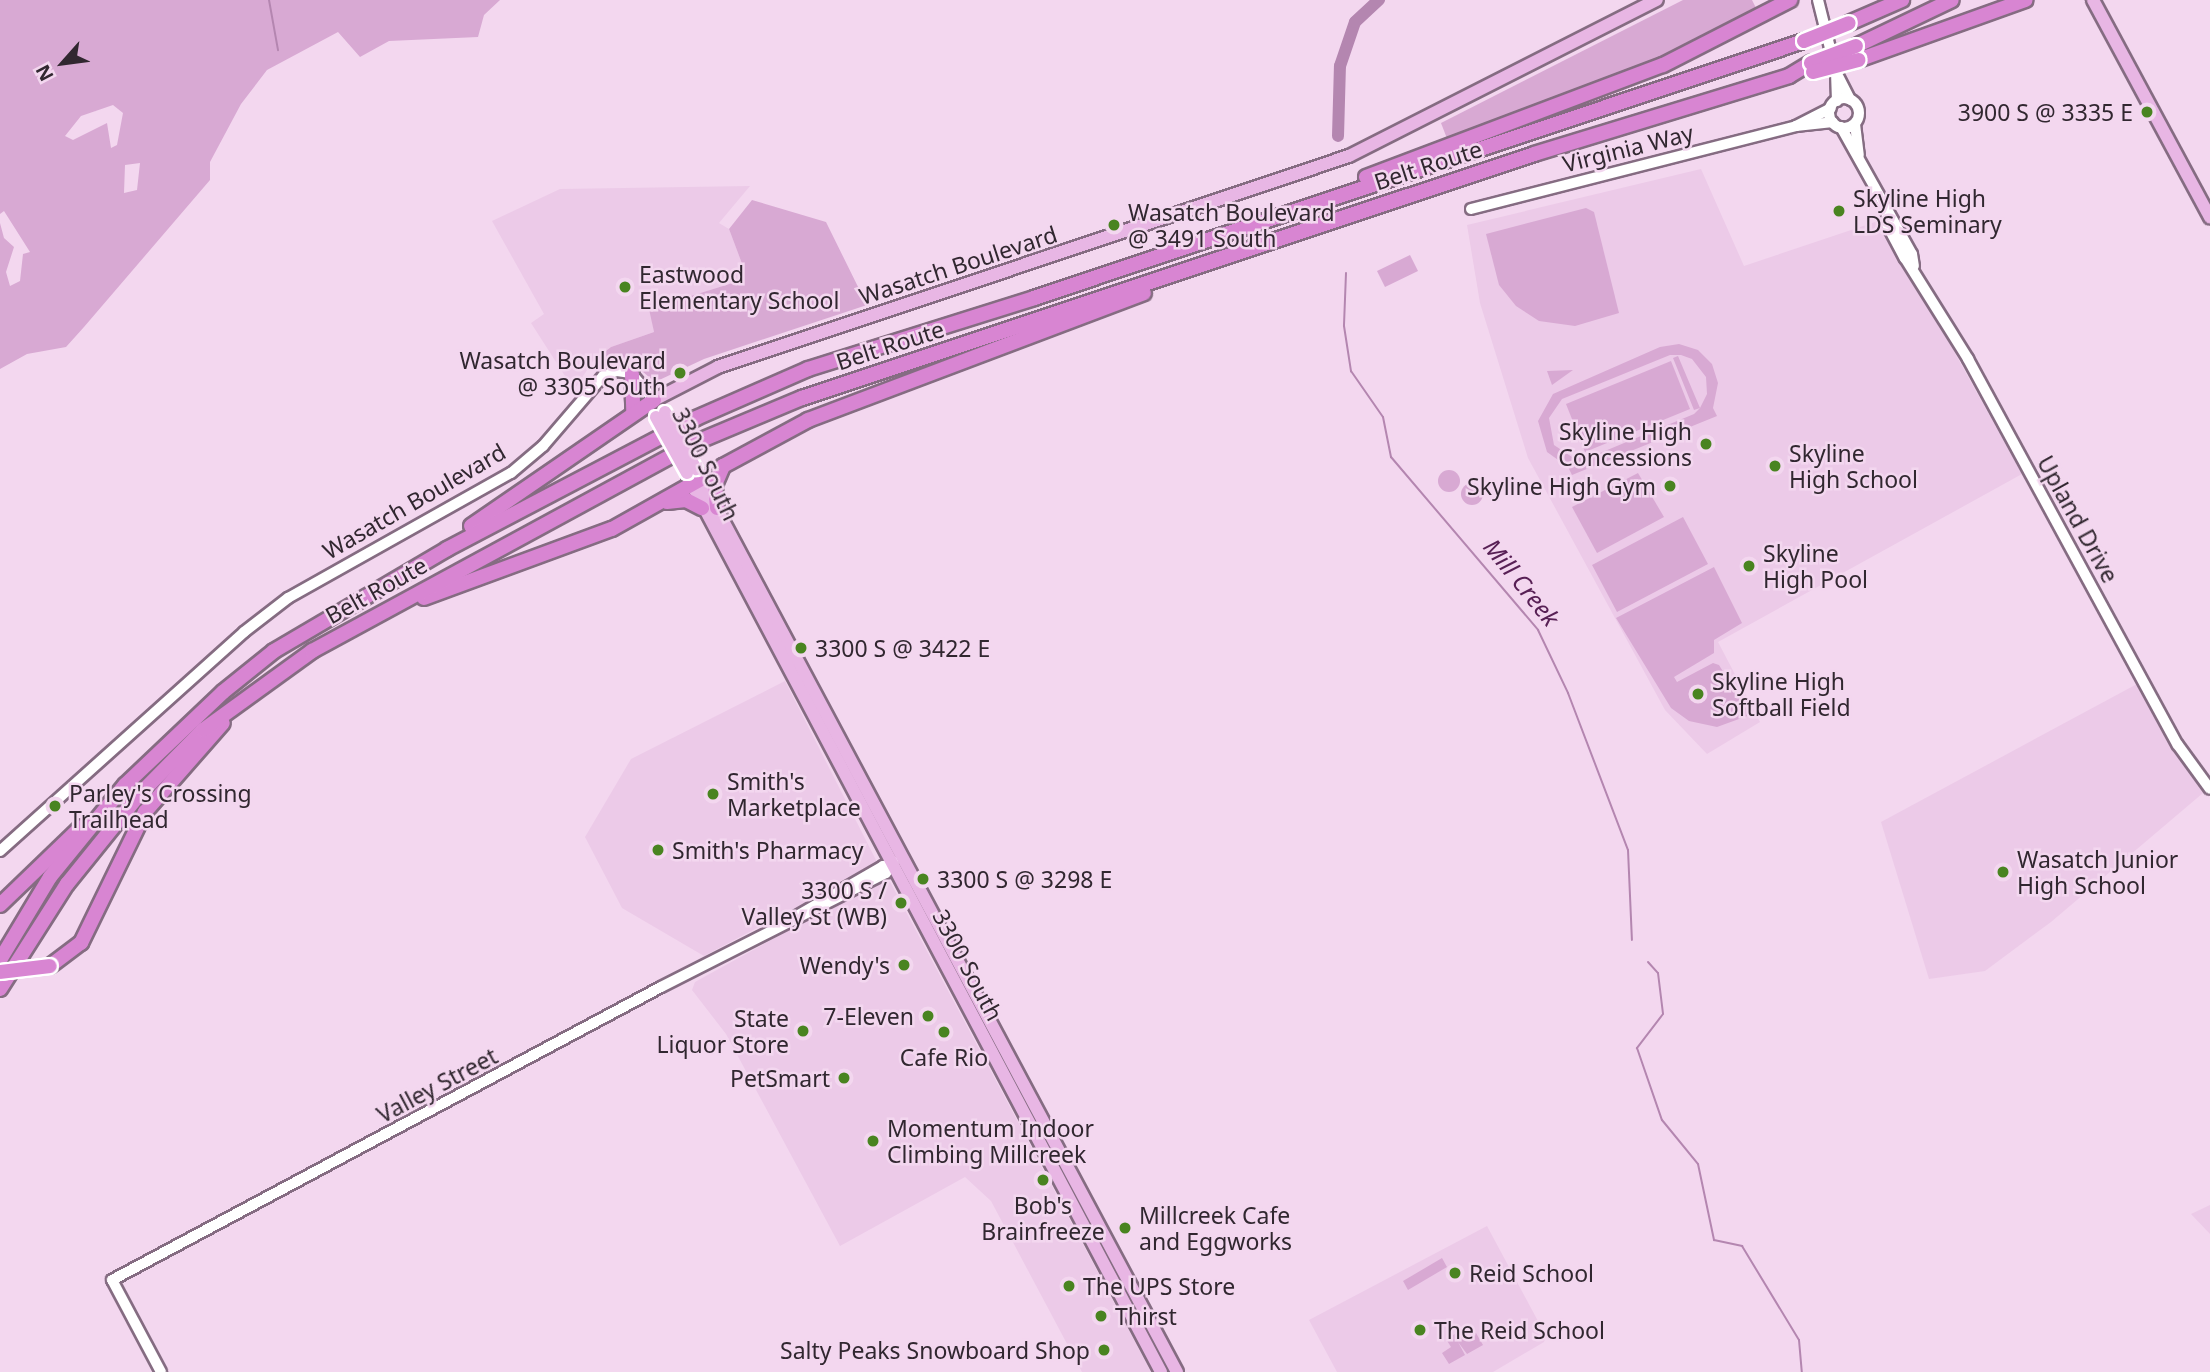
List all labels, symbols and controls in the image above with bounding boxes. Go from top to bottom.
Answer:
north arrow [28,28,98,98]
text: N [29,60,60,86]
place label: 3900 S @ 3335 E [1958,98,2133,126]
marker: 3900 S @ 3335 E [2139,104,2155,120]
street label: Virginia Way [1560,118,1696,178]
street label: Belt Route [1371,135,1485,195]
place label: Skyline High LDS Seminary [1853,184,2002,238]
place label: Wasatch Boulevard @ 3491 South [1128,198,1335,252]
marker: Skyline High LDS Seminary [1831,203,1847,219]
marker: Wasatch Boulevard @ 3491 South [1106,217,1122,233]
street label: Wasatch Boulevard [855,220,1061,310]
place label: Eastwood Elementary School [639,260,839,314]
marker: Eastwood Elementary School [617,279,633,295]
street label: Belt Route [833,315,947,375]
place label: Wasatch Boulevard @ 3305 South [459,346,666,400]
marker: Wasatch Boulevard @ 3305 South [672,365,688,381]
street label: 3300 South [667,403,745,525]
place label: Skyline High Concessions [1558,417,1692,471]
marker: Skyline High Concessions [1698,436,1714,452]
street label: Wasatch Boulevard [318,437,510,565]
place label: Skyline High School [1789,439,1918,493]
street label: Upland Drive [2032,451,2124,587]
marker: Skyline High School [1767,458,1783,474]
place label: Skyline High Gym [1467,472,1656,500]
marker: Skyline High Gym [1662,478,1678,494]
water label: Mill Creek [1478,533,1566,631]
place label: Skyline High Pool [1763,539,1868,593]
street label: Belt Route [320,551,432,629]
marker: Skyline High Pool [1741,558,1757,574]
place label: 3300 S @ 3422 E [815,634,990,662]
marker: 3300 S @ 3422 E [793,640,809,656]
place label: Skyline High Softball Field [1712,667,1851,721]
marker: Skyline High Softball Field [1690,686,1706,702]
place label: Smith's Marketplace [727,767,861,821]
place label: Parley's Crossing Trailhead [69,779,252,833]
marker: Smith's Marketplace [705,786,721,802]
marker: Parley's Crossing Trailhead [47,798,63,814]
place label: Smith's Pharmacy [672,836,864,864]
marker: Smith's Pharmacy [650,842,666,858]
place label: Wasatch Junior High School [2017,845,2178,899]
marker: Wasatch Junior High School [1995,864,2011,880]
place label: 3300 S @ 3298 E [937,865,1112,893]
marker: 3300 S @ 3298 E [915,871,931,887]
place label: 3300 S / Valley St (WB) [742,876,887,930]
marker: 3300 S / Valley St (WB) [893,895,909,911]
street label: 3300 South [927,905,1009,1025]
place label: Wendy's [800,951,890,979]
marker: Wendy's [896,957,912,973]
place label: 7-Eleven [823,1002,914,1030]
place label: State Liquor Store [656,1004,789,1058]
marker: 7-Eleven [920,1008,936,1024]
marker: State Liquor Store [795,1023,811,1039]
marker: Cafe Rio [936,1024,952,1040]
street label: Valley Street [372,1042,502,1128]
place label: Cafe Rio [900,1043,988,1071]
place label: PetSmart [730,1064,830,1092]
marker: PetSmart [836,1070,852,1086]
place label: Momentum Indoor Climbing Millcreek [887,1114,1094,1168]
marker: Momentum Indoor Climbing Millcreek [865,1133,881,1149]
marker: Bob's Brainfreeze [1035,1172,1051,1188]
place label: Bob's Brainfreeze [981,1191,1105,1245]
place label: Millcreek Cafe and Eggworks [1139,1201,1292,1255]
marker: Millcreek Cafe and Eggworks [1117,1220,1133,1236]
place label: Reid School [1469,1259,1594,1287]
marker: Reid School [1447,1265,1463,1281]
place label: The UPS Store [1083,1272,1235,1300]
marker: The UPS Store [1061,1278,1077,1294]
place label: Thirst [1115,1302,1177,1330]
marker: Thirst [1093,1308,1109,1324]
place label: The Reid School [1434,1316,1605,1344]
marker: The Reid School [1412,1322,1428,1338]
place label: Salty Peaks Snowboard Shop [780,1336,1090,1364]
marker: Salty Peaks Snowboard Shop [1096,1342,1112,1358]

